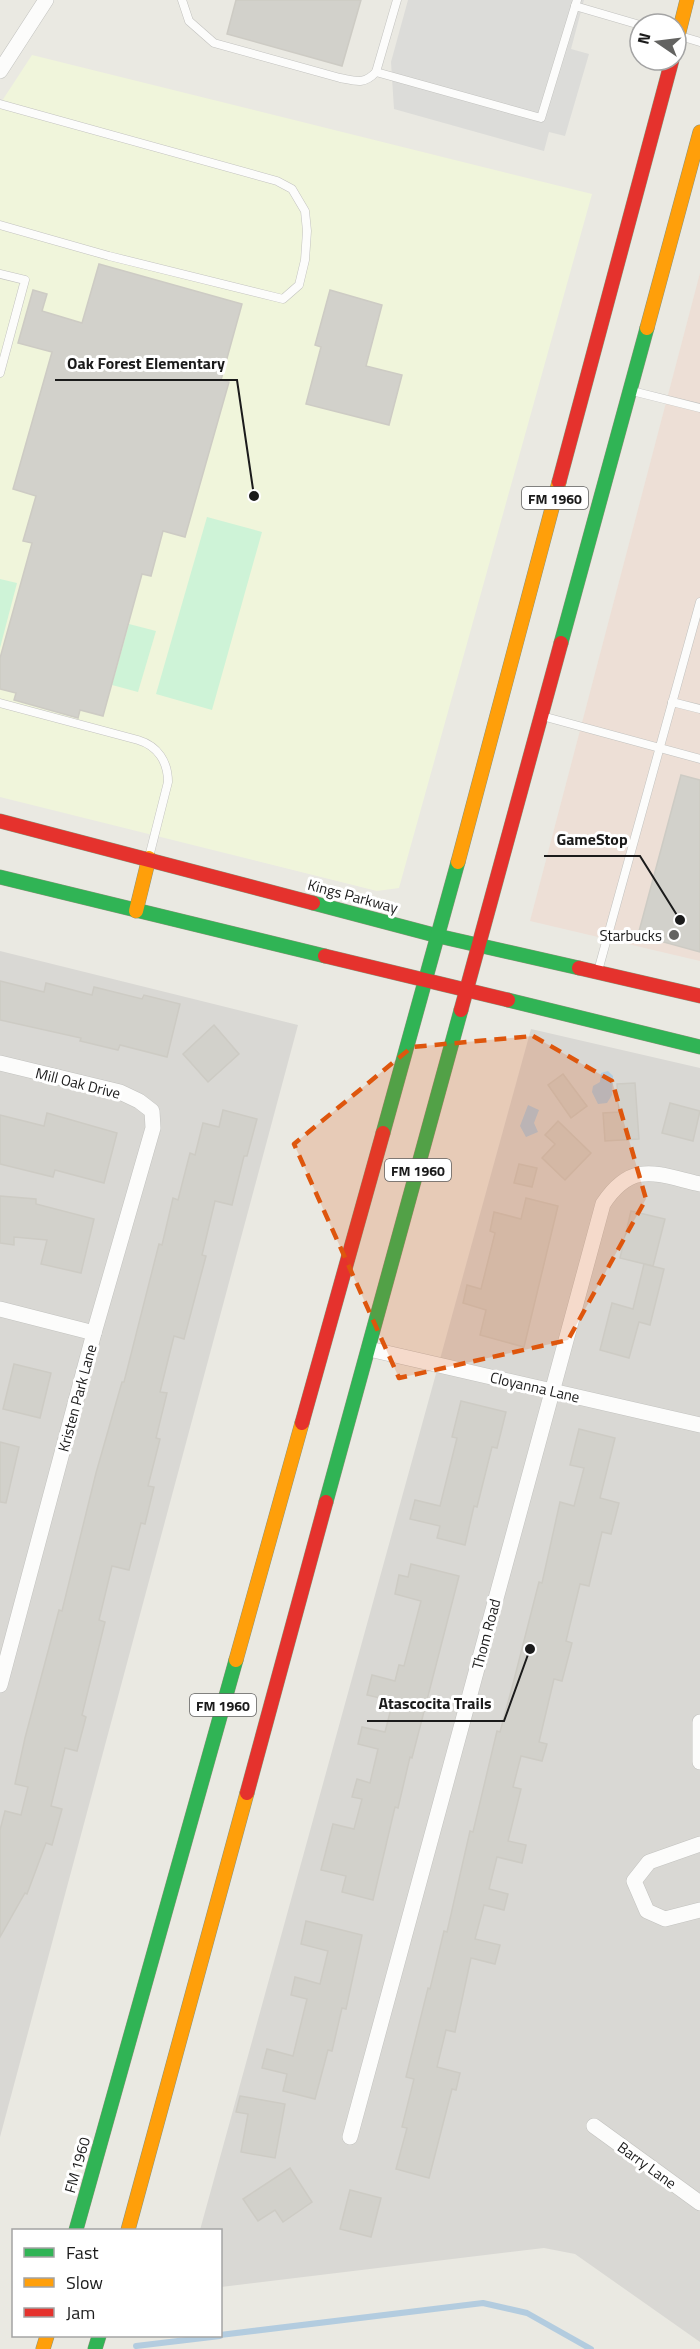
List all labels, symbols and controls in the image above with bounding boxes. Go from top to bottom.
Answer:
north arrow [628,12,688,72]
text: N [630,30,656,47]
callout: Oak Forest Elementary [55,346,237,380]
text: Oak Forest Elementary [67,351,225,375]
road number: FM 1960 [522,487,588,509]
callout: GameStop [544,822,640,856]
text: GameStop [556,827,628,851]
street label: Kings Parkway [305,873,401,919]
place label: Starbucks [599,924,662,947]
marker: Starbucks [667,928,681,942]
street label: Mill Oak Drive [33,1061,123,1105]
road number: FM 1960 [385,1159,451,1181]
street label: Kristen Park Lane [52,1342,102,1454]
street label: Cloyanna Lane [488,1366,582,1408]
street label: Thom Road [466,1596,506,1672]
callout: Atascocita Trails [367,1687,504,1721]
text: Atascocita Trails [378,1691,492,1715]
road number: FM 1960 [190,1694,256,1716]
street label: FM 1960 [58,2134,96,2196]
street label: Barry Lane [613,2136,681,2194]
legend [12,2229,222,2337]
text: Fast [66,2239,99,2266]
text: Slow [66,2269,103,2296]
text: Jam [66,2299,95,2326]

